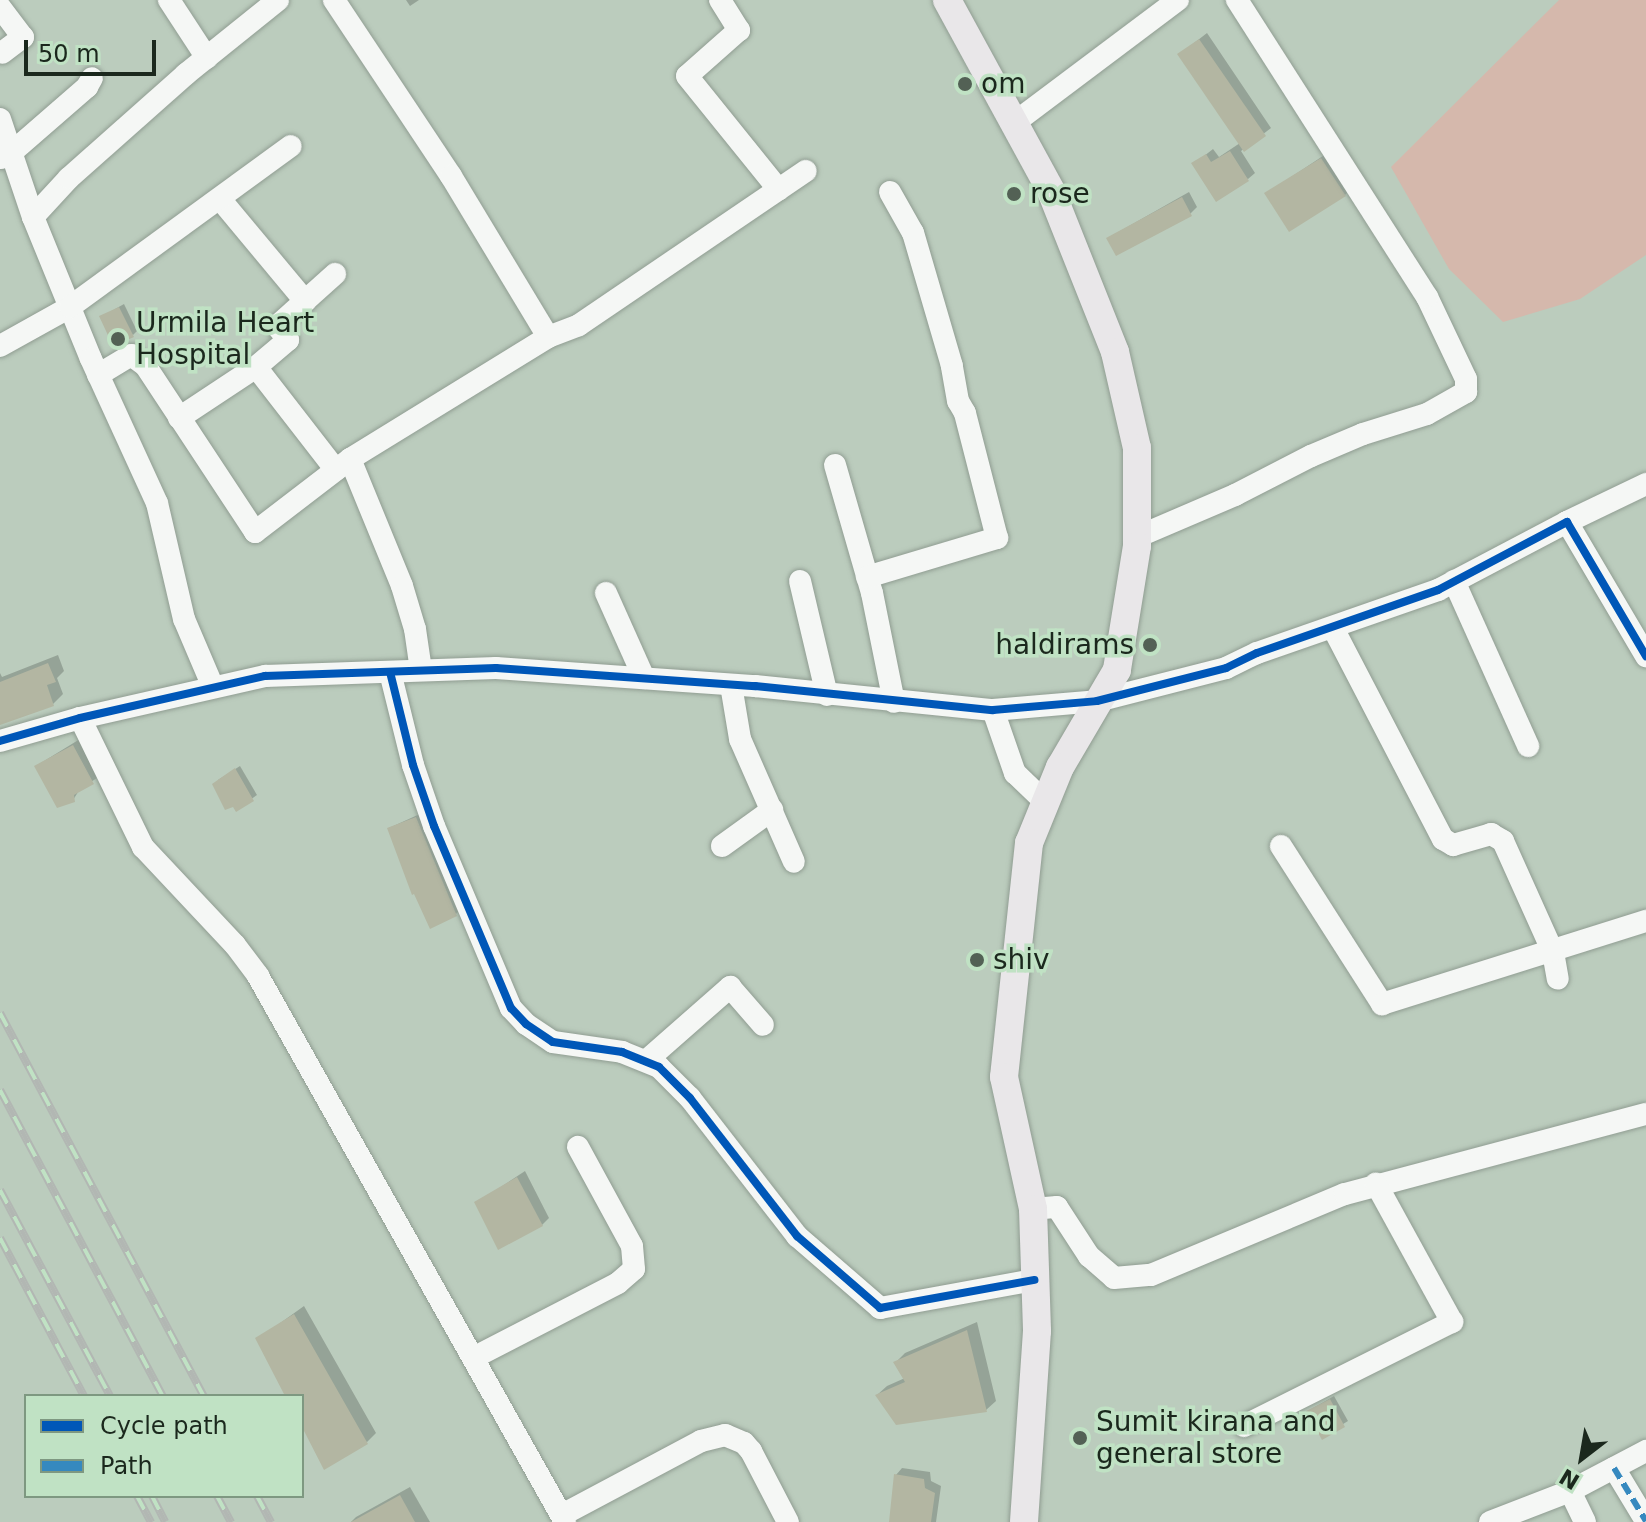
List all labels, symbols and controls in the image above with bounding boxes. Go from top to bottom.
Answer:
scale bar [28,24,160,74]
text: 50 m [38,40,100,68]
place label: om [981,67,1025,101]
marker: om [956,75,974,93]
place label: rose [1030,177,1090,211]
marker: rose [1005,185,1023,203]
place label: Urmila Heart Hospital [136,306,314,372]
marker: Urmila Heart Hospital [107,328,129,350]
place label: haldirams [995,628,1134,662]
marker: haldirams [1141,636,1159,654]
place label: shiv [993,943,1050,977]
marker: shiv [968,951,986,969]
legend [24,1394,304,1498]
place label: Sumit kirana and general store [1096,1405,1336,1471]
text: Cycle path [100,1412,228,1440]
north arrow [1542,1418,1622,1498]
marker: Sumit kirana and general store [1071,1429,1089,1447]
text: Path [100,1452,153,1480]
text: N [1555,1464,1584,1494]

